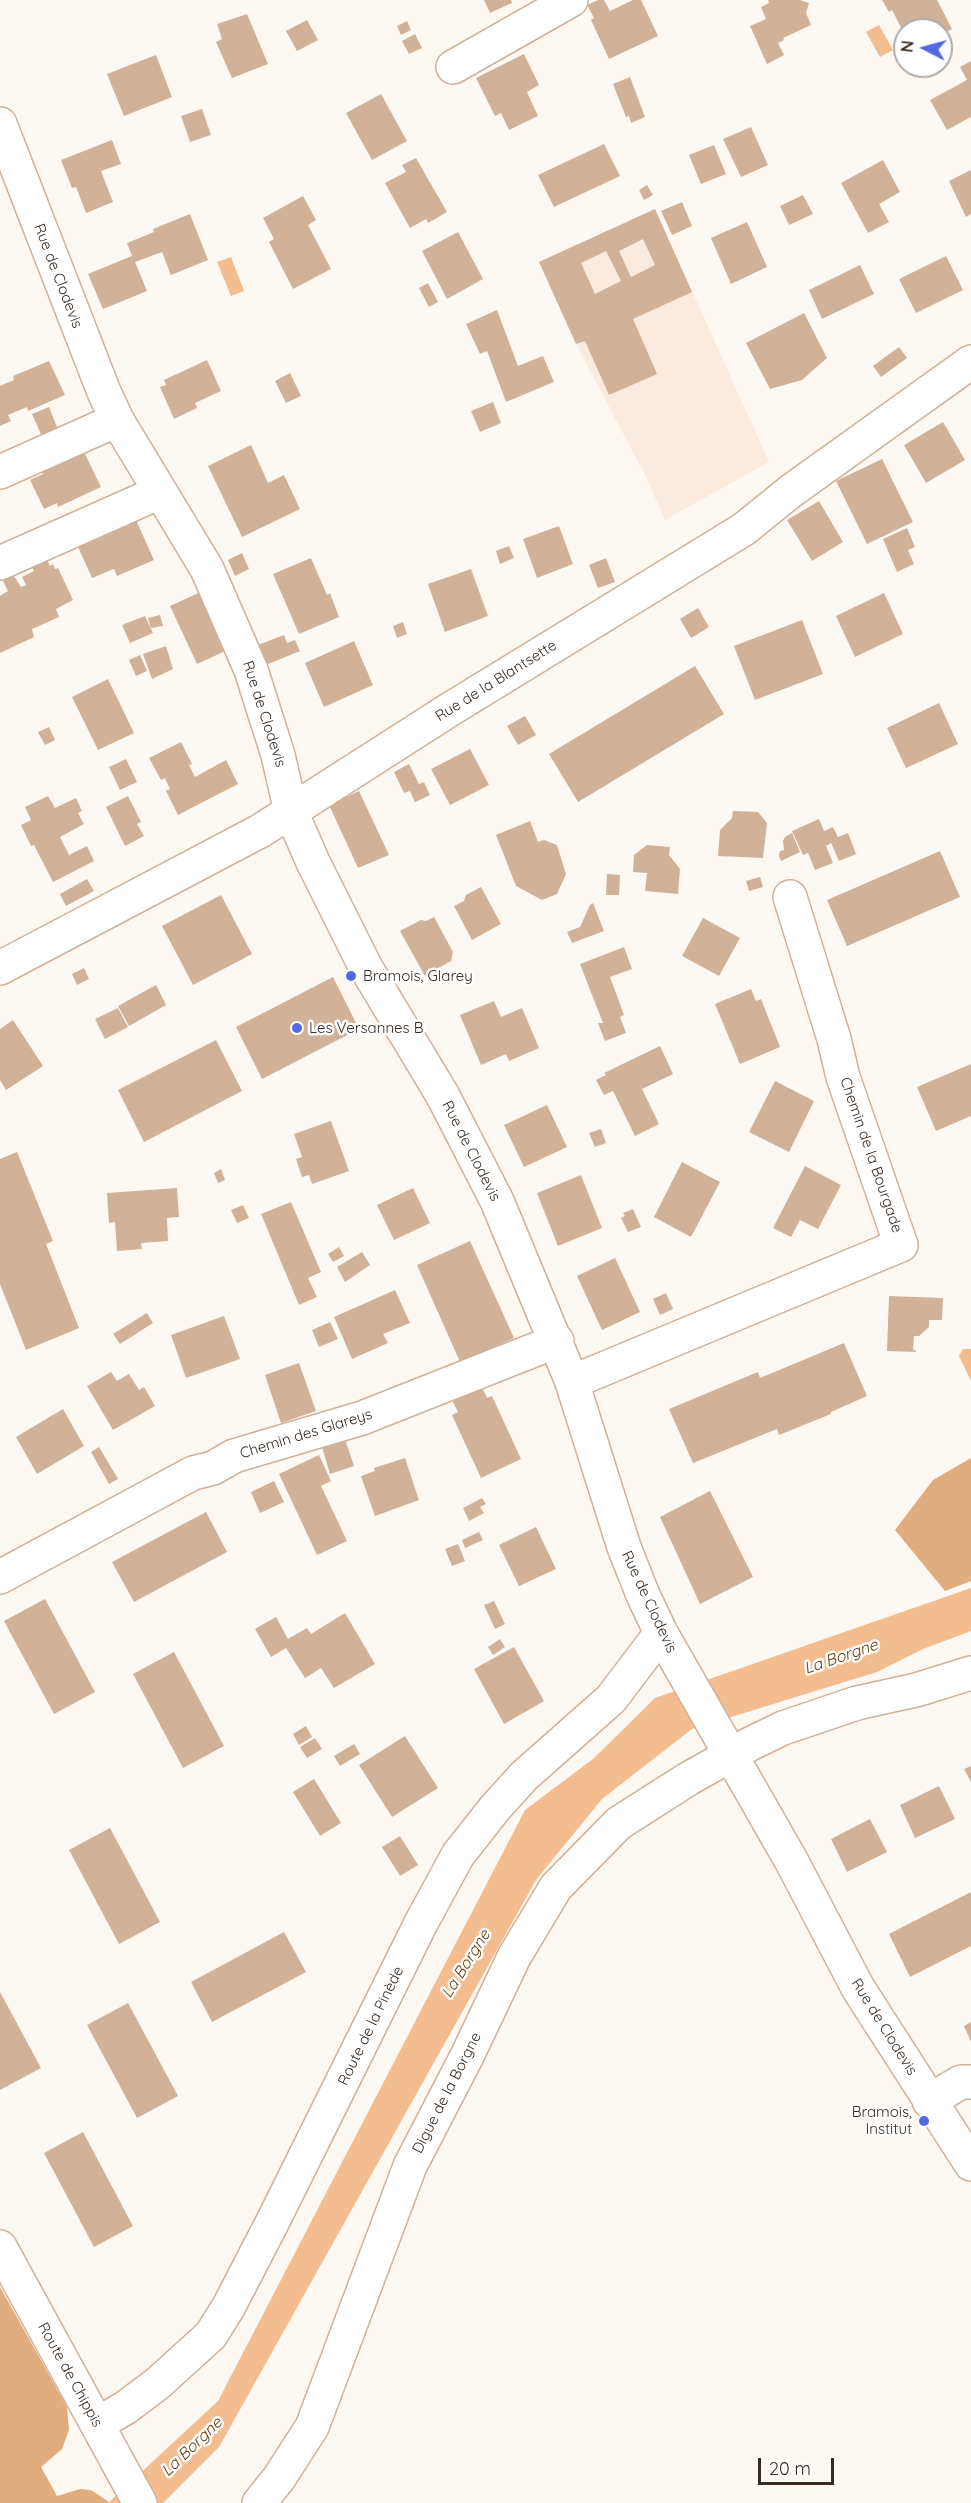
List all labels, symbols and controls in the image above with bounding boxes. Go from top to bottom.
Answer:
north arrow [893,18,953,78]
text: N [897,39,918,53]
street label: Rue de Clodevis [30,221,86,331]
street label: Rue de la Blantsette [432,636,560,726]
street label: Rue de Clodevis [238,659,290,769]
place label: Bramois, Glarey [363,967,473,985]
marker: Bramois, Glarey [344,969,358,983]
place label: Les Versannes B [309,1019,423,1037]
marker: Les Versannes B [290,1021,304,1035]
street label: Chemin de la Bourgade [836,1075,906,1235]
street label: Rue de Clodevis [438,1098,504,1204]
street label: Chemin des Glareys [238,1405,374,1463]
street label: Rue de Clodevis [617,1548,681,1656]
water label: La Borgne [802,1635,880,1679]
water label: La Borgne [438,1926,494,2002]
street label: Route de la Pinède [334,1963,408,2089]
street label: Rue de Clodevis [847,1975,921,2079]
street label: Digue de la Borgne [409,2029,485,2157]
place label: Bramois, Institut [852,2103,912,2138]
marker: Bramois, Institut [917,2114,931,2128]
street label: Route de Chippis [34,2320,106,2430]
water label: La Borgne [158,2413,226,2481]
scale bar [761,2446,838,2484]
text: 20 m [769,2457,811,2480]

